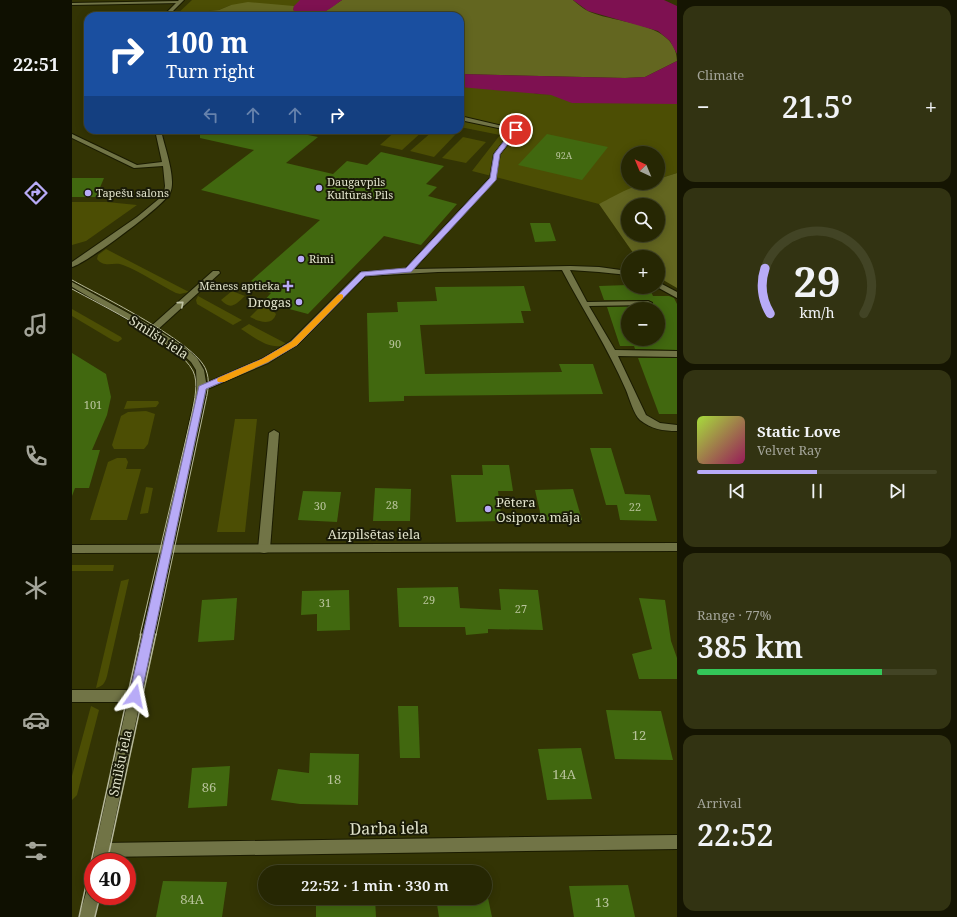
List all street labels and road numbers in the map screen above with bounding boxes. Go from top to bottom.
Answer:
street label: Smilšu iela [126,311,192,363]
street label: Aizpilsētas iela [328,525,420,543]
street label: Smilšu iela [104,728,136,798]
street label: Darba iela [349,816,429,840]

